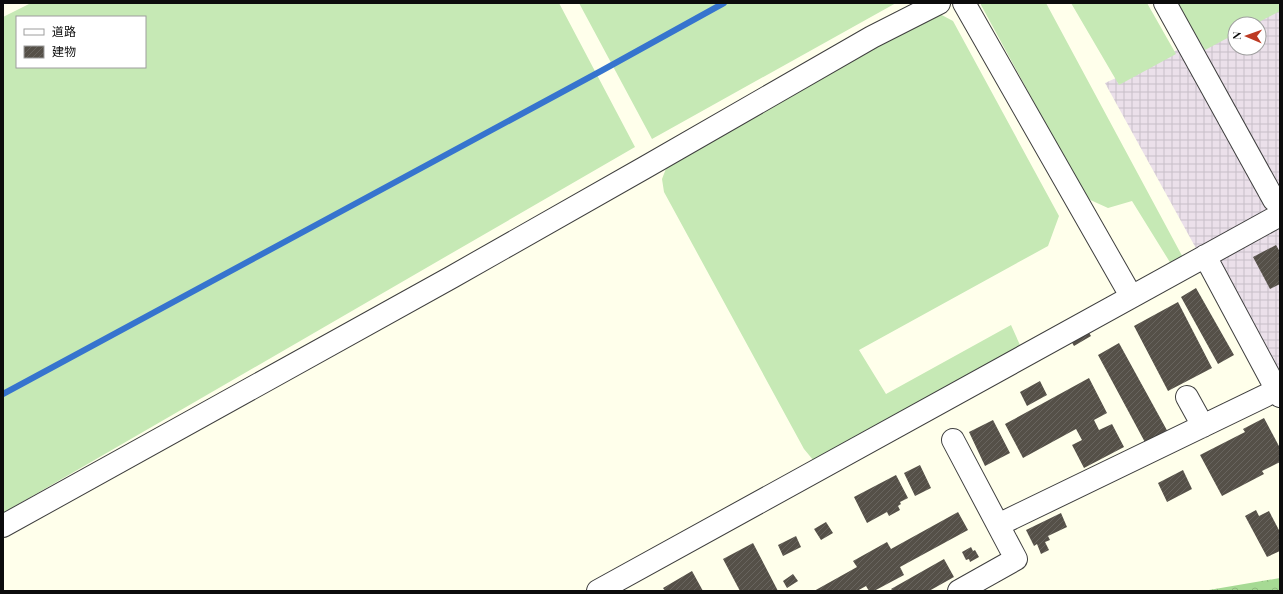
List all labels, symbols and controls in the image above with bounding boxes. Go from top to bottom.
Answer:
legend [16,16,146,68]
north arrow [1227,16,1267,56]
text: 道路 [52,23,76,39]
text: N [1229,31,1244,40]
text: 建物 [52,43,76,59]

